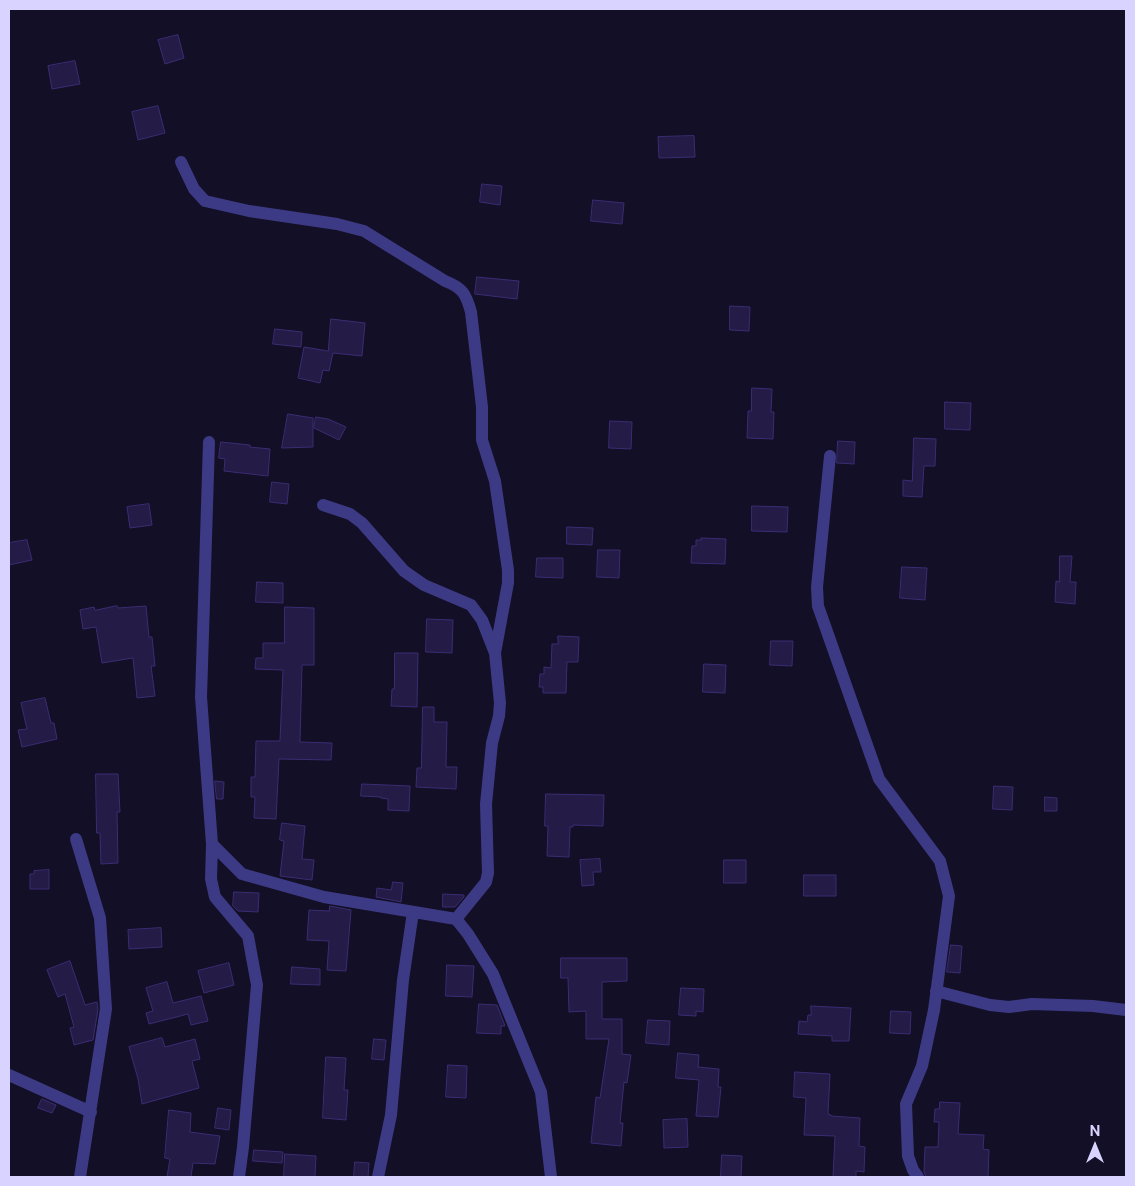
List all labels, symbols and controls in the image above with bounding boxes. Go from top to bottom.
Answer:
north arrow [1070,1121,1120,1171]
text: N [1090,1123,1100,1139]

